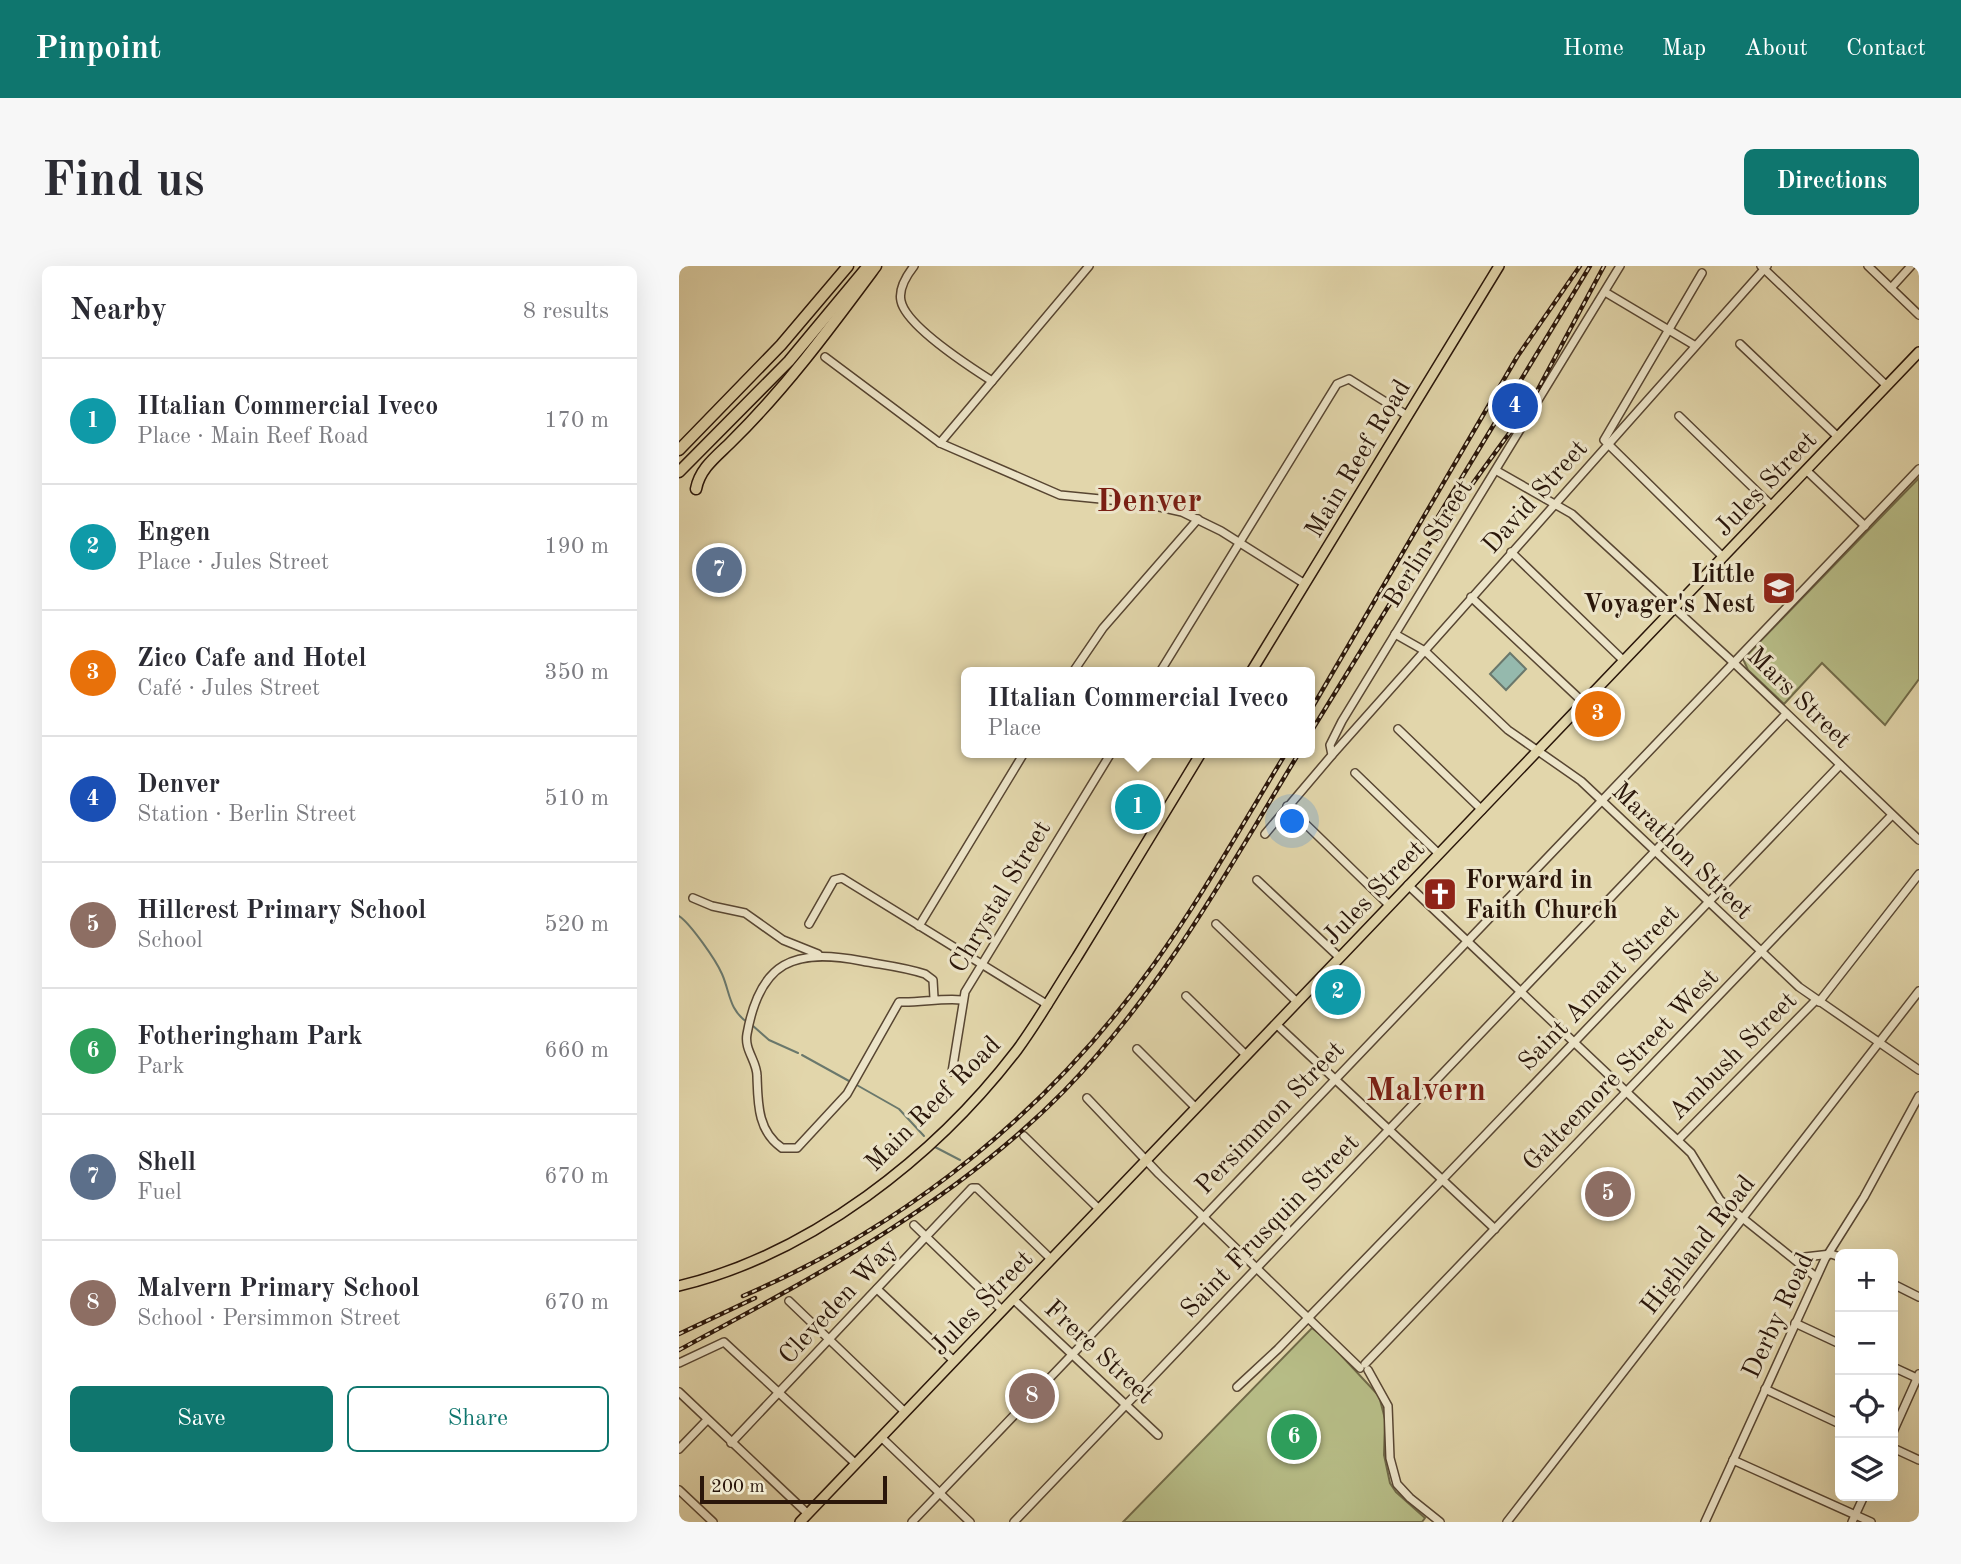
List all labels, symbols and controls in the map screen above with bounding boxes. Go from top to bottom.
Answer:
text: Pinpoint [35,33,161,66]
text: Home [1563,37,1624,61]
text: Map [1662,37,1706,61]
text: About [1744,37,1808,61]
text: Contact [1846,37,1926,61]
button: Directions [1744,149,1919,215]
text: Find us [42,158,205,207]
text: Nearby [70,296,167,326]
text: 8 results [523,300,609,323]
street label: Main Reef Road [1301,375,1416,543]
pin: 4 [1492,380,1538,432]
text: IItalian Commercial Iveco [137,394,438,420]
text: 1 [86,409,100,432]
text: 170 m [544,409,609,432]
text: Place · Main Reef Road [137,425,369,448]
street label: Jules Street [1710,427,1822,542]
street label: David Street [1478,436,1593,559]
street label: Berlin Street [1379,476,1478,612]
district label: Denver [1096,486,1202,519]
text: Engen [137,520,211,546]
text: 2 [86,535,100,558]
text: 190 m [544,535,609,558]
pin: 7 [696,544,742,596]
text: Place · Jules Street [137,551,329,574]
place label: Little Voyager's Nest [1583,562,1755,618]
school or university icon: Little Voyager's Nest [1760,569,1798,607]
street label: Mars Street [1742,643,1855,754]
text: Zico Cafe and Hotel [137,646,366,672]
text: 3 [86,661,100,684]
text: 350 m [544,661,609,684]
popup [961,667,1315,758]
text: Café · Jules Street [137,677,320,700]
text: IItalian Commercial Iveco [987,686,1289,712]
pin: 3 [1575,688,1621,740]
text: Place [987,717,1041,740]
text: Denver [137,772,220,798]
street label: Marathon Street [1606,778,1757,925]
pin: 1 [1115,781,1161,833]
text: 4 [86,787,100,810]
text: 510 m [544,787,609,810]
text: Station · Berlin Street [137,803,356,826]
your location [1275,804,1309,838]
street label: Chrystal Street [945,816,1056,978]
street label: Jules Street [1318,836,1430,951]
place label: Forward in Faith Church [1465,868,1618,924]
church icon: Forward in Faith Church [1421,875,1459,913]
text: Hillcrest Primary School [137,898,426,924]
street label: Saint Amant Street [1514,901,1685,1076]
text: 5 [86,913,100,936]
text: 520 m [544,913,609,936]
text: School [137,929,203,952]
street label: Galteemore Street West [1519,965,1724,1176]
pin: 2 [1315,966,1361,1018]
street label: Ambush Street [1664,987,1802,1125]
text: Fotheringham Park [137,1024,363,1050]
street label: Main Reef Road [861,1032,1006,1177]
street label: Persimmon Street [1191,1037,1350,1200]
text: 6 [86,1039,100,1062]
text: 660 m [544,1039,609,1062]
text: Park [137,1055,184,1078]
district label: Malvern [1366,1075,1486,1108]
street label: Saint Frusquin Street [1176,1130,1365,1323]
text: Shell [137,1150,196,1176]
text: 7 [86,1165,100,1188]
text: 670 m [544,1165,609,1188]
pin: 5 [1585,1168,1631,1220]
street label: Highland Road [1636,1171,1761,1320]
text: Fuel [137,1181,182,1204]
street label: Cleveden Way [775,1235,903,1370]
street label: Jules Street [926,1246,1038,1361]
street label: Derby Road [1738,1249,1819,1383]
map controls [1835,1249,1898,1501]
button: + [1835,1249,1898,1312]
text: Malvern Primary School [137,1276,419,1302]
text: 8 [86,1291,100,1314]
text: 670 m [544,1291,609,1314]
street label: Frere Street [1039,1296,1158,1409]
text: School · Persimmon Street [137,1307,401,1330]
button: − [1835,1312,1898,1375]
pin: 8 [1009,1370,1055,1422]
button: locate [1835,1375,1898,1438]
button: Save [70,1386,333,1452]
button: Share [347,1386,609,1452]
pin: 6 [1271,1411,1317,1463]
button: layers [1835,1438,1898,1501]
scale bar [700,1473,887,1505]
text: 200 m [711,1478,764,1497]

